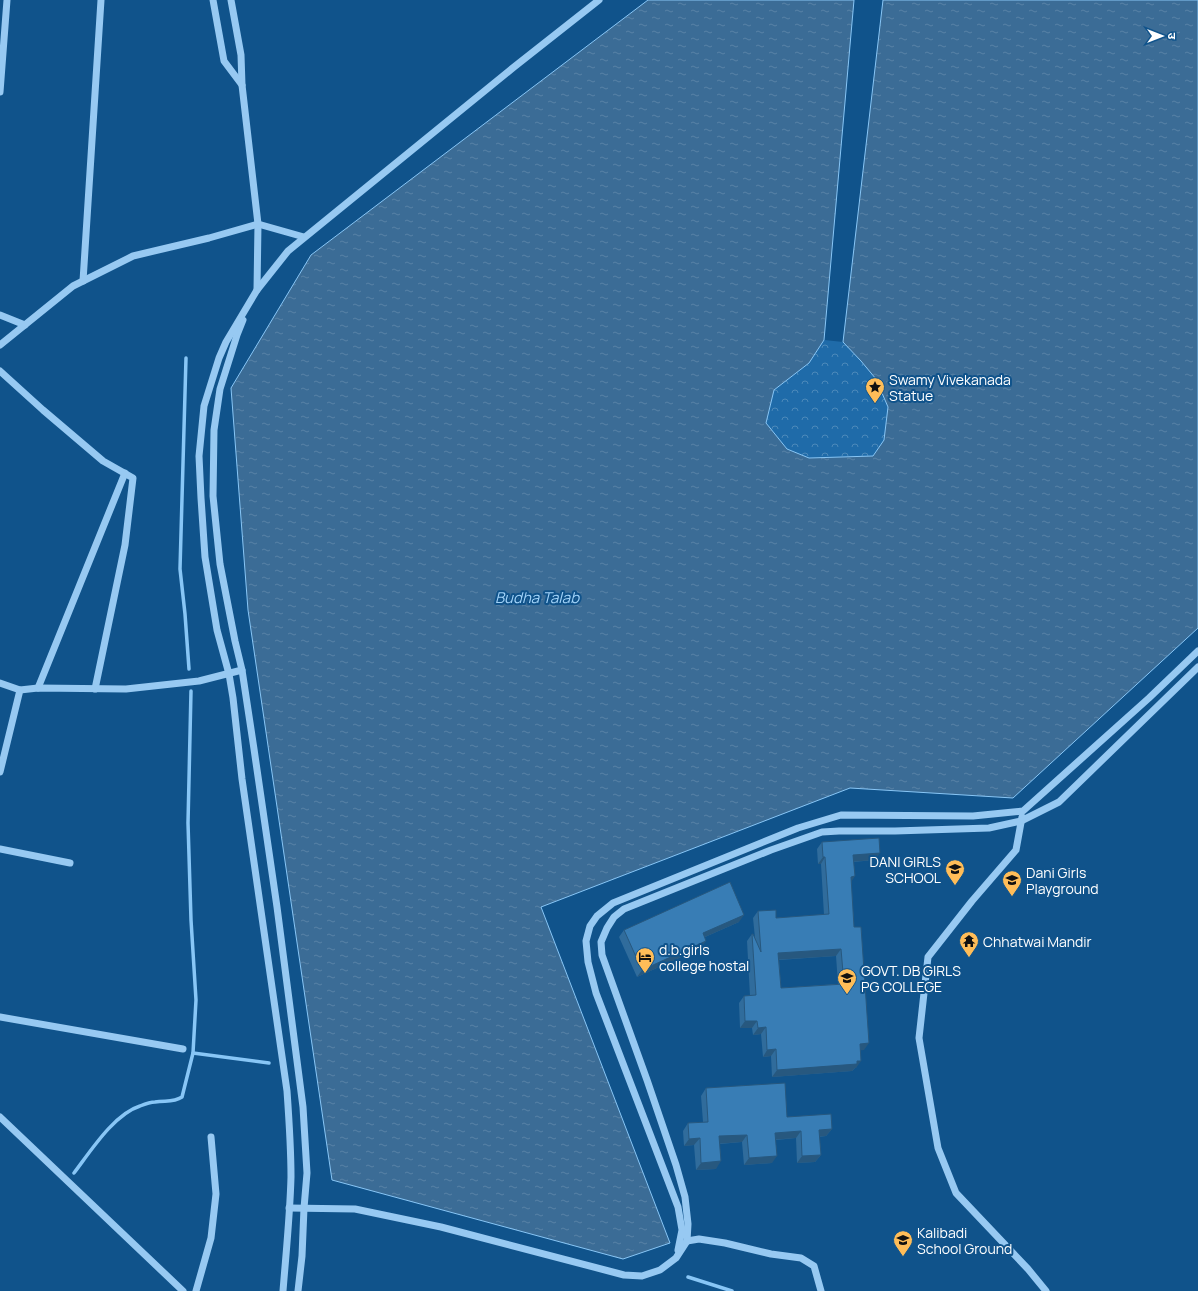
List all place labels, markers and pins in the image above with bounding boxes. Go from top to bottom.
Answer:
place label: Swamy Vivekanada Statue [889,370,1011,405]
place icon: Swamy Vivekanada Statue [864,376,886,404]
place label: DANI GIRLS SCHOOL [870,852,941,887]
school or university icon: DANI GIRLS SCHOOL [944,858,966,886]
place label: Dani Girls Playground [1026,863,1099,898]
school or university icon: Dani Girls Playground [1001,869,1023,897]
temple icon: Chhatwai Mandir [958,930,980,958]
place label: Chhatwai Mandir [983,932,1092,951]
place label: d.b.girls college hostal [659,940,749,975]
hotel icon: d.b.girls college hostal [634,946,656,974]
place label: GOVT. DB GIRLS PG COLLEGE [861,961,961,996]
school or university icon: GOVT. DB GIRLS PG COLLEGE [836,967,858,995]
place label: Kalibadi School Ground [917,1223,1012,1258]
school or university icon: Kalibadi School Ground [892,1229,914,1257]

